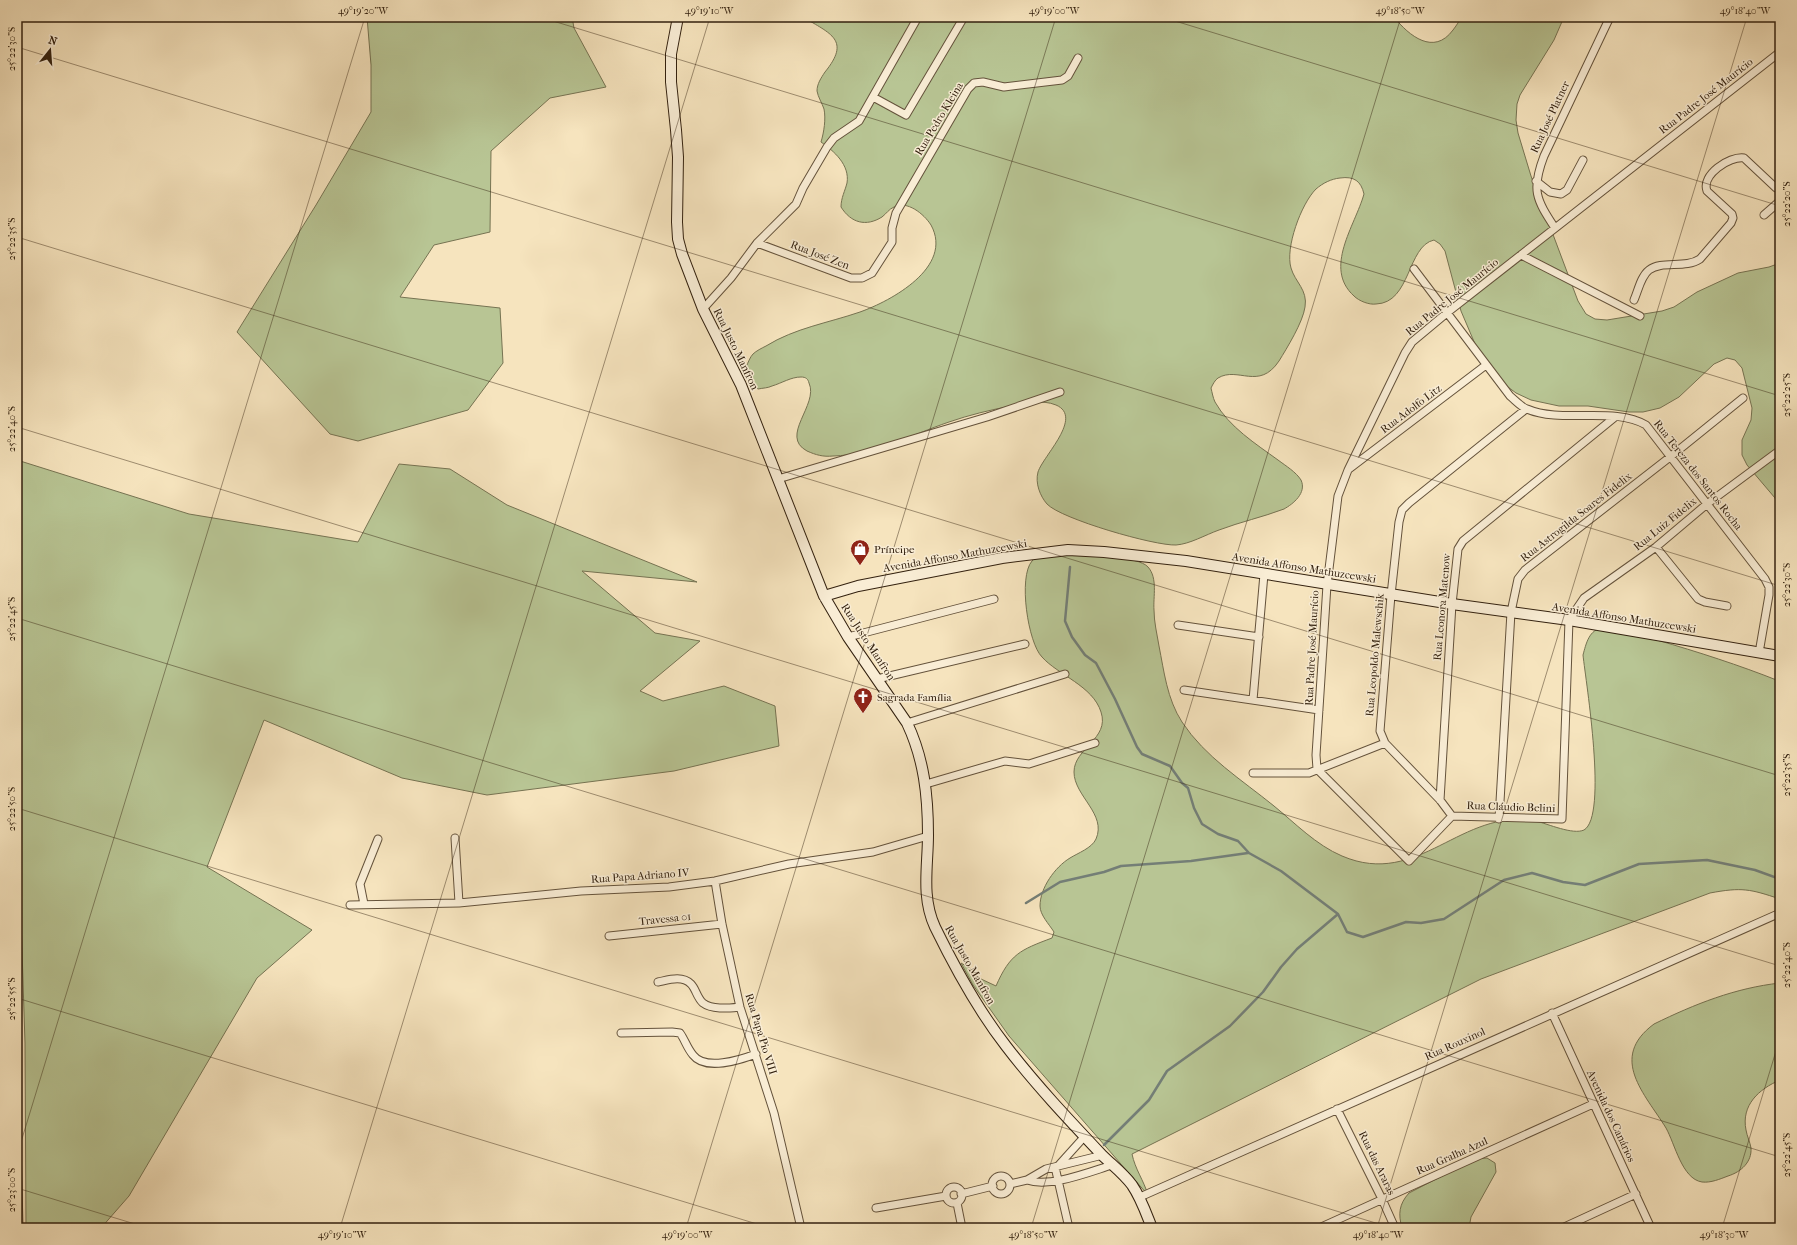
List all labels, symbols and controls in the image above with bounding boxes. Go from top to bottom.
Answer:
text: 49°19'20"W [338,5,389,17]
text: 49°19'10"W [685,5,734,17]
text: 49°19'00"W [1029,5,1080,17]
text: 49°18'50"W [1375,5,1426,17]
text: 49°18'40"W [1720,5,1772,17]
text: 25°22'30"S [6,27,18,71]
north arrow [30,30,70,70]
text: N [47,33,59,49]
street label: Rua Padre José Maurício [1656,55,1756,137]
street label: Rua Pedro Kleina [912,79,966,158]
street label: Rua José Platner [1528,79,1573,155]
text: 25°22'20"S [1781,181,1793,227]
text: 25°22'35"S [6,217,18,261]
street label: Rua José Zen [789,238,852,272]
street label: Rua Padre José Maurício [1403,255,1501,338]
street label: Rua Justo Manfron [711,306,762,393]
text: 25°22'25"S [1781,373,1793,417]
street label: Rua Adolfo Litz [1378,382,1444,436]
text: 25°22'40"S [6,406,18,452]
street label: Rua Tereza dos Santos Rocha [1651,417,1746,533]
street label: Rua Astrogilda Soares Fidelix [1518,469,1634,565]
street label: Rua Luiz Fidelix [1631,494,1699,553]
street label: Avenida Affonso Mathuzcewski [881,537,1029,575]
shop icon: Príncipe [849,538,871,566]
place label: Príncipe [874,543,915,556]
street label: Avenida Affonso Mathuzcewski [1230,550,1378,586]
street label: Rua Leonora Matenow [1431,552,1453,661]
text: 25°22'30"S [1781,563,1793,607]
street label: Rua Padre José Maurício [1302,590,1322,706]
street label: Rua Leopoldo Malewschik [1363,593,1387,717]
text: 25°22'45"S [6,597,18,641]
street label: Avenida Affonso Mathuzcewski [1550,600,1698,636]
street label: Rua Justo Manfron [838,601,898,683]
church icon: Sagrada Família [852,686,874,714]
place label: Sagrada Família [877,691,953,704]
text: 25°22'35"S [1781,753,1793,797]
text: 25°22'50"S [6,787,18,831]
street label: Rua Cláudio Belini [1466,799,1556,815]
street label: Rua Papa Adriano IV [590,866,690,886]
street label: Travessa 01 [638,910,692,928]
street label: Rua Justo Manfron [942,923,998,1007]
text: 25°22'40"S [1781,942,1793,988]
text: 25°22'55"S [6,977,18,1021]
street label: Rua Papa Pio VIII [742,992,780,1077]
street label: Rua Rouxinol [1423,1025,1487,1063]
street label: Avenida dos Canários [1584,1067,1638,1164]
street label: Rua das Araras [1356,1129,1398,1197]
text: 25°22'45"S [1781,1133,1793,1177]
street label: Rua Gralha Azul [1414,1134,1490,1178]
text: 25°23'00"S [6,1168,18,1212]
text: 49°19'10"W [318,1229,367,1241]
text: 49°19'00"W [662,1229,713,1241]
text: 49°18'50"W [1008,1229,1059,1241]
text: 49°18'40"W [1353,1229,1405,1241]
text: 49°18'30"W [1700,1229,1750,1241]

